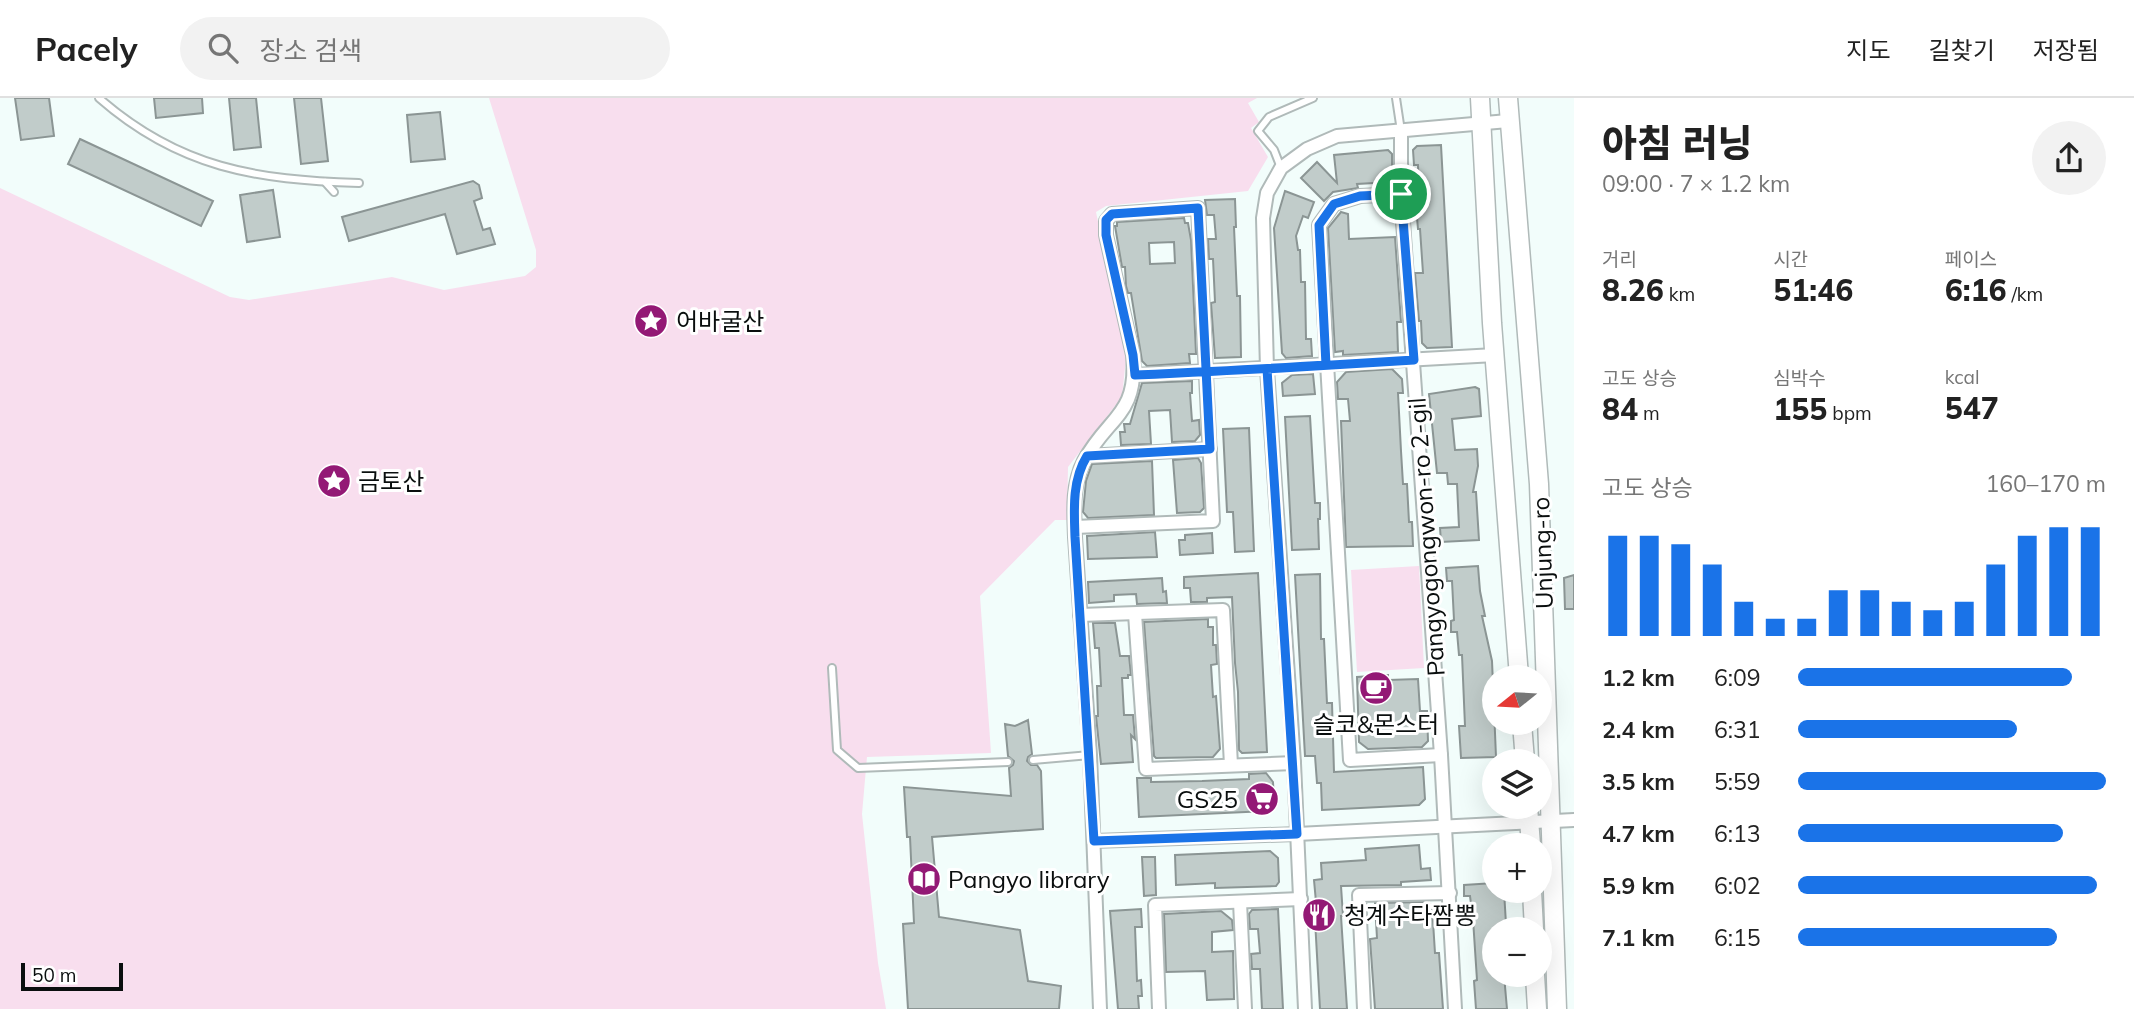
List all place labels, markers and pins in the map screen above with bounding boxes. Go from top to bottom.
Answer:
pin [1371,164,1431,224]
place icon: 어바굴산 [632,302,670,340]
place label: 어바굴산 [676,306,764,336]
place icon: 금토산 [315,462,353,500]
place label: 금토산 [358,466,424,496]
cafe icon: 슬코&몬스터 [1357,669,1395,707]
place label: 슬코&몬스터 [1313,709,1439,739]
supermarket icon: GS25 [1243,780,1281,818]
place label: GS25 [1177,784,1238,814]
library icon: Pangyo library [905,860,943,898]
place label: Pangyo library [948,864,1110,894]
restaurant icon: 청계수타짬뽕 [1300,896,1338,934]
place label: 청계수타짬뽕 [1344,900,1476,930]

